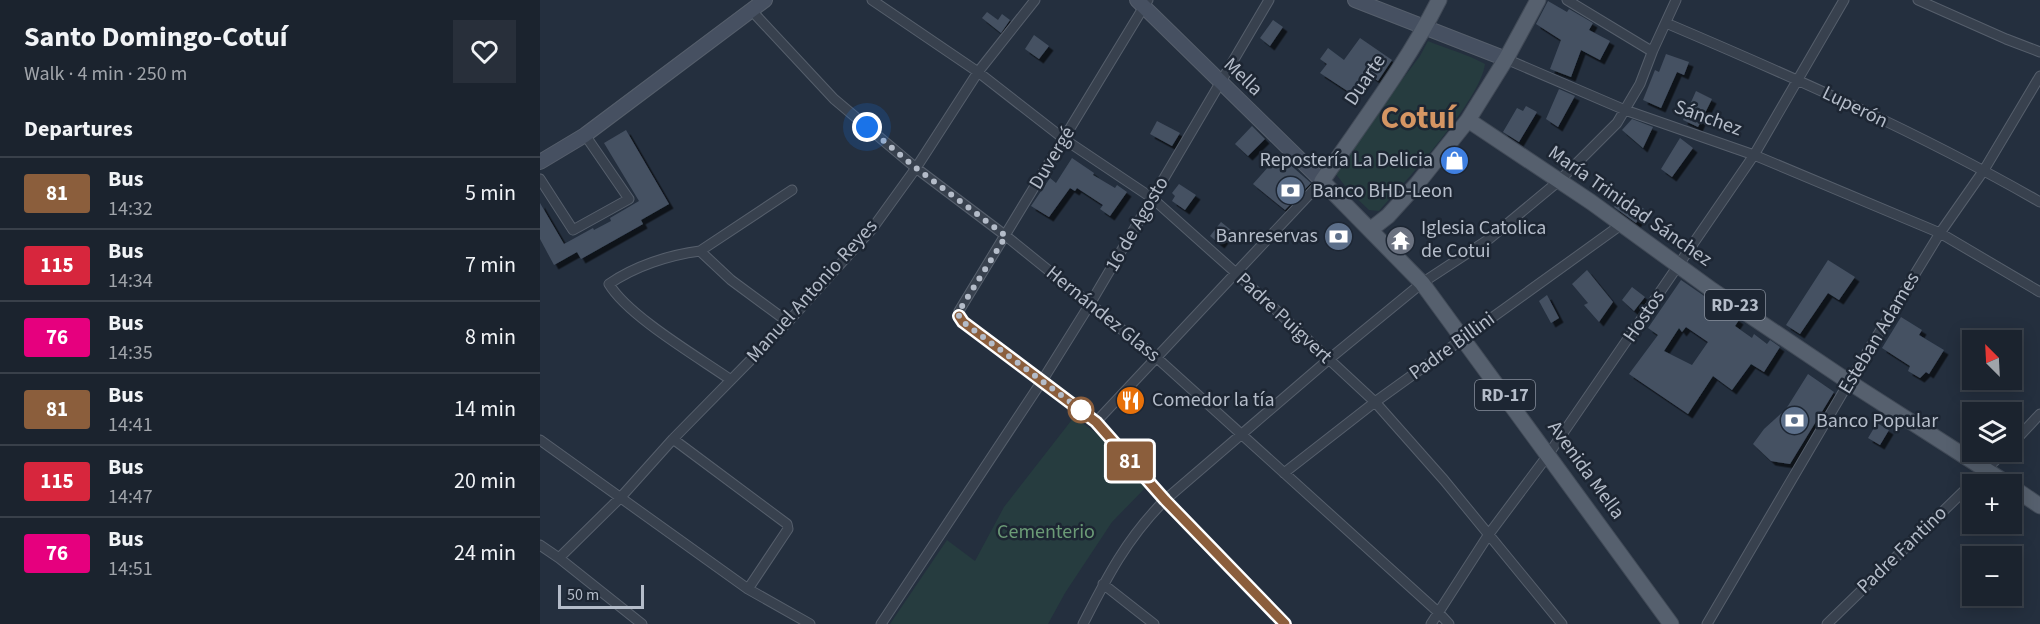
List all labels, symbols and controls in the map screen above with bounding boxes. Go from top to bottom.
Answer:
text: Santo Domingo-Cotuí [24,17,288,57]
button: heart [453,20,516,83]
street label: Duarte [1338,49,1392,111]
street label: Mella [1217,51,1269,103]
text: Walk · 4 min · 250 m [24,60,187,88]
street label: Luperón [1817,79,1893,135]
street label: Sánchez [1670,93,1746,143]
district label: Cotuí [1381,95,1458,141]
your location [852,112,882,142]
text: Departures [24,113,133,145]
street label: Duvergé [1022,121,1082,195]
street label: María Trinidad Sánchez [1542,139,1718,273]
shop icon: Repostería La Delicia [1438,144,1470,176]
place label: Repostería La Delicia [1260,146,1433,174]
text: Bus [108,163,144,195]
street label: 16 de Agosto [1098,171,1176,277]
bank icon: Banco BHD-Leon [1275,175,1307,207]
text: 5 min [465,177,516,209]
place label: Banco BHD-Leon [1312,177,1453,205]
text: 81 [46,178,68,208]
text: 14:32 [108,195,153,223]
street label: Manuel Antonio Reyes [740,213,884,369]
place label: Iglesia Catolica de Cotui [1421,214,1546,265]
bank icon: Banreservas [1323,220,1355,252]
place label: Banreservas [1215,222,1318,250]
temple icon: Iglesia Catolica de Cotui [1384,224,1416,256]
text: Bus [108,235,144,267]
text: 7 min [465,249,516,281]
text: 115 [40,250,74,280]
street label: Hernández Glass [1040,259,1166,369]
street label: Padre Puigvert [1230,266,1338,370]
text: 14:34 [108,267,153,295]
street label: Esteban Adames [1832,267,1926,399]
street label: Hostos [1616,284,1672,348]
road number: RD-23 [1705,290,1765,320]
street label: Padre Billini [1403,305,1501,387]
text: Bus [108,307,144,339]
text: 8 min [465,321,516,353]
text: 76 [46,322,68,352]
north arrow [1962,330,2022,390]
map controls [1962,330,2022,606]
text: 14:35 [108,339,153,367]
text: Bus [108,379,144,411]
road number: RD-17 [1475,380,1535,410]
restaurant icon: Comedor la tía [1115,384,1147,416]
place label: Comedor la tía [1152,386,1275,414]
text: 14 min [454,393,516,425]
text: 81 [46,394,68,424]
unlabelled marker [1068,397,1094,423]
button: layers [1962,402,2022,462]
bank icon: Banco Popular [1779,405,1811,437]
place label: Banco Popular [1816,407,1938,435]
text: 14:41 [108,411,153,439]
street label: Avenida Mella [1541,415,1631,525]
line badge: 81 [1103,442,1157,480]
text: 81 [1119,446,1141,476]
text: Bus [108,451,144,483]
text: 20 min [454,465,516,497]
text: 115 [40,466,74,496]
button: + [1962,474,2022,534]
text: 14:47 [108,483,153,511]
street label: Padre Fantino [1851,500,1953,600]
park label: Cementerio [997,518,1095,546]
text: Bus [108,523,144,555]
text: 24 min [454,537,516,569]
text: 76 [46,538,68,568]
button: − [1962,546,2022,606]
text: 14:51 [108,555,153,583]
scale bar [558,582,644,610]
text: 50 m [567,584,599,606]

